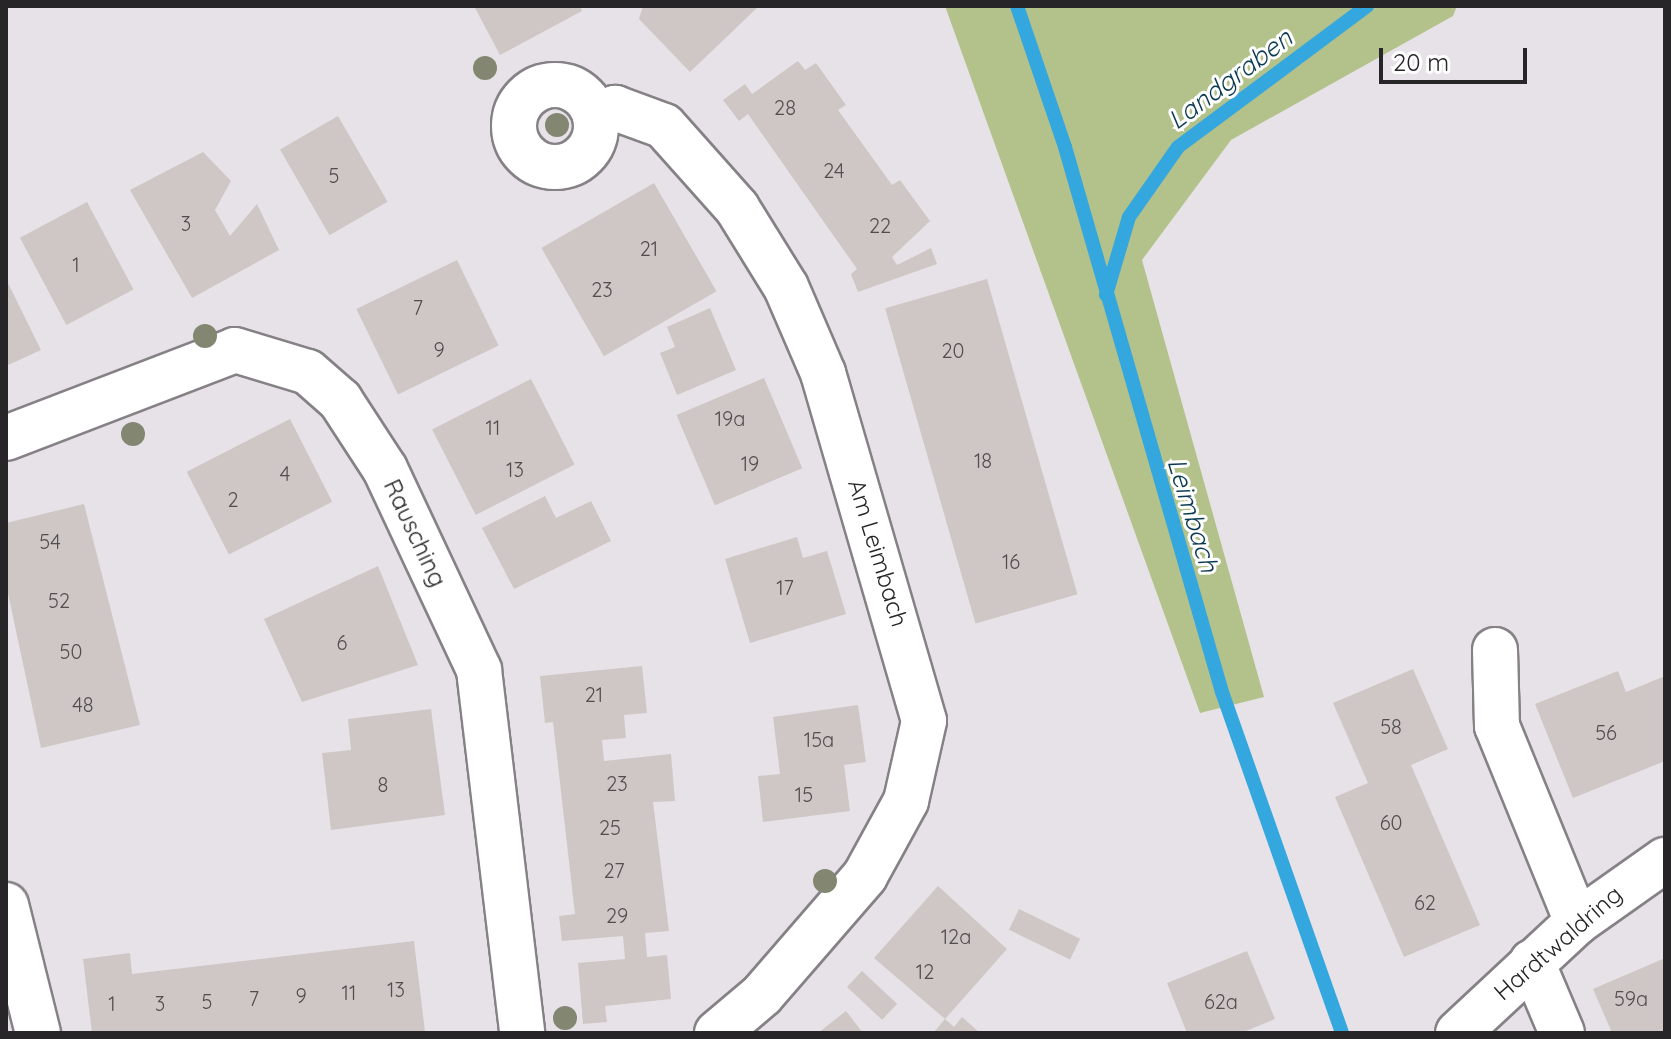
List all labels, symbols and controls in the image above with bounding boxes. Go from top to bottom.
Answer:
water label: Landgraben [1162,22,1298,136]
scale bar [1383,32,1531,82]
text: 20 m [1393,47,1449,77]
house number: 28 [774,95,796,119]
house number: 24 [823,158,845,182]
house number: 5 [329,163,339,187]
house number: 3 [181,211,191,235]
house number: 22 [869,213,891,237]
house number: 21 [640,236,658,260]
house number: 1 [72,252,80,276]
house number: 23 [591,277,613,301]
house number: 7 [413,295,423,319]
house number: 9 [433,337,445,361]
house number: 20 [942,338,964,362]
house number: 19a [715,406,745,430]
house number: 11 [486,415,500,439]
house number: 18 [974,448,992,472]
house number: 19 [741,451,759,475]
water label: Leimbach [1161,454,1225,576]
house number: 13 [506,457,524,481]
house number: 4 [280,461,290,485]
street label: Rausching [378,475,452,591]
street label: Am Leimbach [842,476,914,630]
house number: 2 [227,487,239,511]
house number: 54 [39,529,61,553]
house number: 16 [1002,549,1020,573]
house number: 17 [776,575,794,599]
house number: 52 [48,588,70,612]
house number: 6 [337,630,347,654]
house number: 50 [60,639,82,663]
house number: 21 [585,682,603,706]
house number: 48 [72,692,94,716]
house number: 58 [1380,714,1402,738]
house number: 56 [1595,720,1617,744]
house number: 15a [804,727,834,751]
house number: 23 [606,771,628,795]
house number: 8 [378,772,388,796]
house number: 15 [795,782,813,806]
house number: 60 [1380,810,1402,834]
house number: 25 [599,815,621,839]
house number: 27 [604,858,624,882]
street label: Hardtwaldring [1488,880,1628,1006]
house number: 62 [1414,890,1436,914]
house number: 29 [606,903,628,927]
house number: 12a [941,924,971,948]
house number: 12 [916,959,934,983]
house number: 13 [387,977,405,1001]
house number: 11 [342,980,356,1004]
house number: 9 [295,983,307,1007]
house number: 7 [249,986,259,1010]
house number: 59a [1614,986,1648,1010]
house number: 5 [202,989,212,1013]
house number: 62a [1204,989,1238,1013]
house number: 1 [108,991,116,1015]
house number: 3 [155,991,165,1015]

